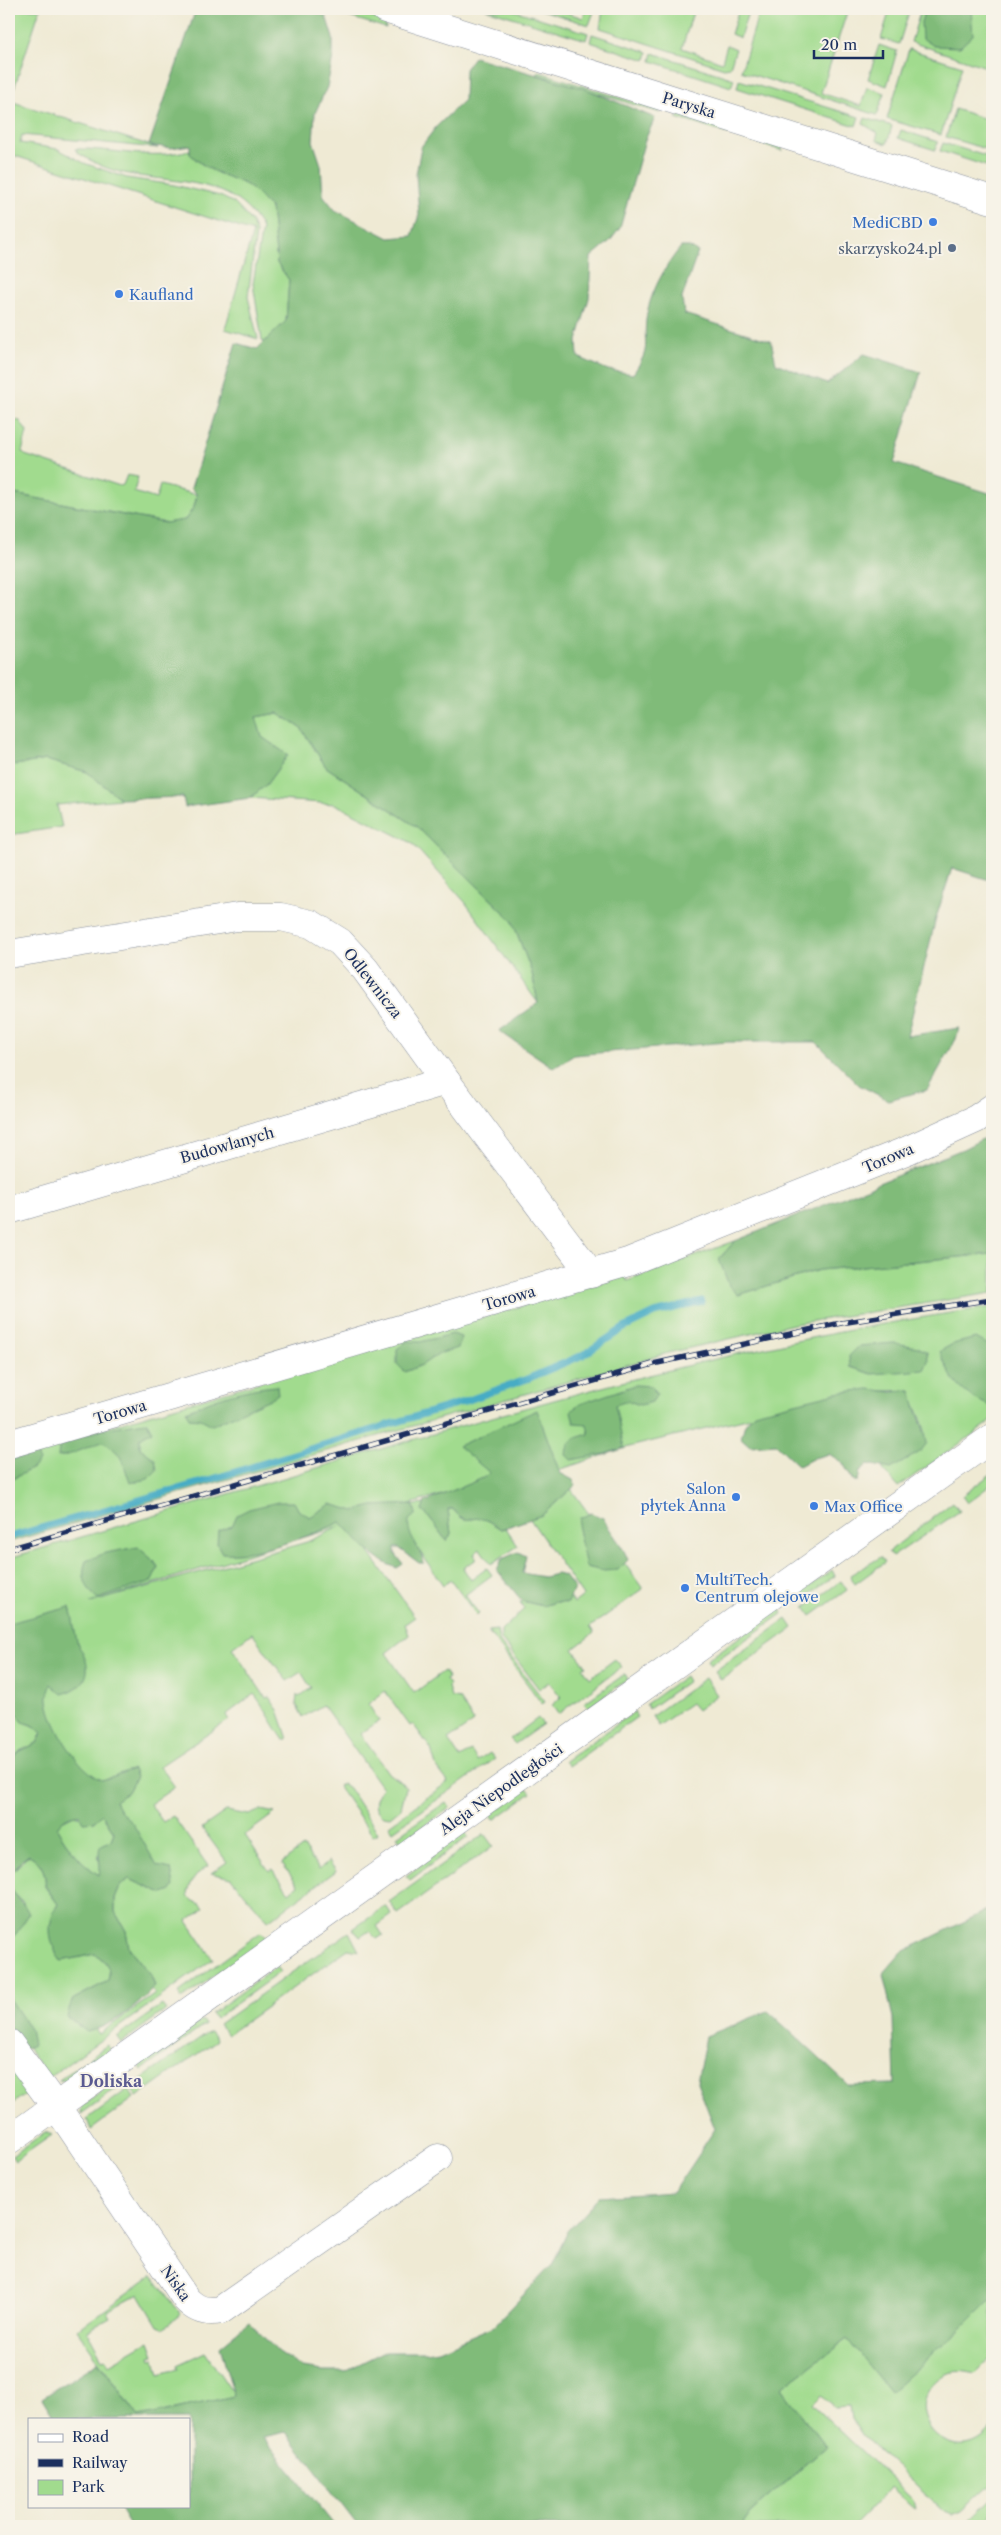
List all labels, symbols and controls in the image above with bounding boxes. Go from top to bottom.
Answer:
scale bar [814,28,882,60]
text: 20 m [821,35,857,54]
street label: Paryska [660,88,718,122]
place label: MediCBD [852,213,923,232]
marker: MediCBD [927,216,939,228]
place label: skarzysko24.pl [838,239,943,258]
marker: skarzysko24.pl [946,242,958,254]
place label: Kaufland [129,285,194,304]
marker: Kaufland [113,288,125,300]
street label: Odlewnicza [340,944,406,1022]
street label: Budowlanych [178,1122,277,1167]
street label: Torowa [860,1139,917,1177]
street label: Torowa [481,1281,538,1315]
street label: Torowa [92,1395,149,1429]
place label: Salon płytek Anna [641,1479,727,1515]
marker: Salon płytek Anna [730,1491,742,1503]
place label: Max Office [824,1497,903,1516]
marker: Max Office [808,1500,820,1512]
place label: MultiTech. Centrum olejowe [695,1570,819,1606]
marker: MultiTech. Centrum olejowe [679,1582,691,1594]
street label: Aleja Niepodległości [435,1739,567,1839]
district label: Doliska [80,2071,143,2091]
street label: Niska [157,2261,195,2305]
legend [28,2418,190,2508]
text: Road [72,2427,109,2446]
text: Railway [72,2453,128,2472]
text: Park [72,2477,106,2496]

